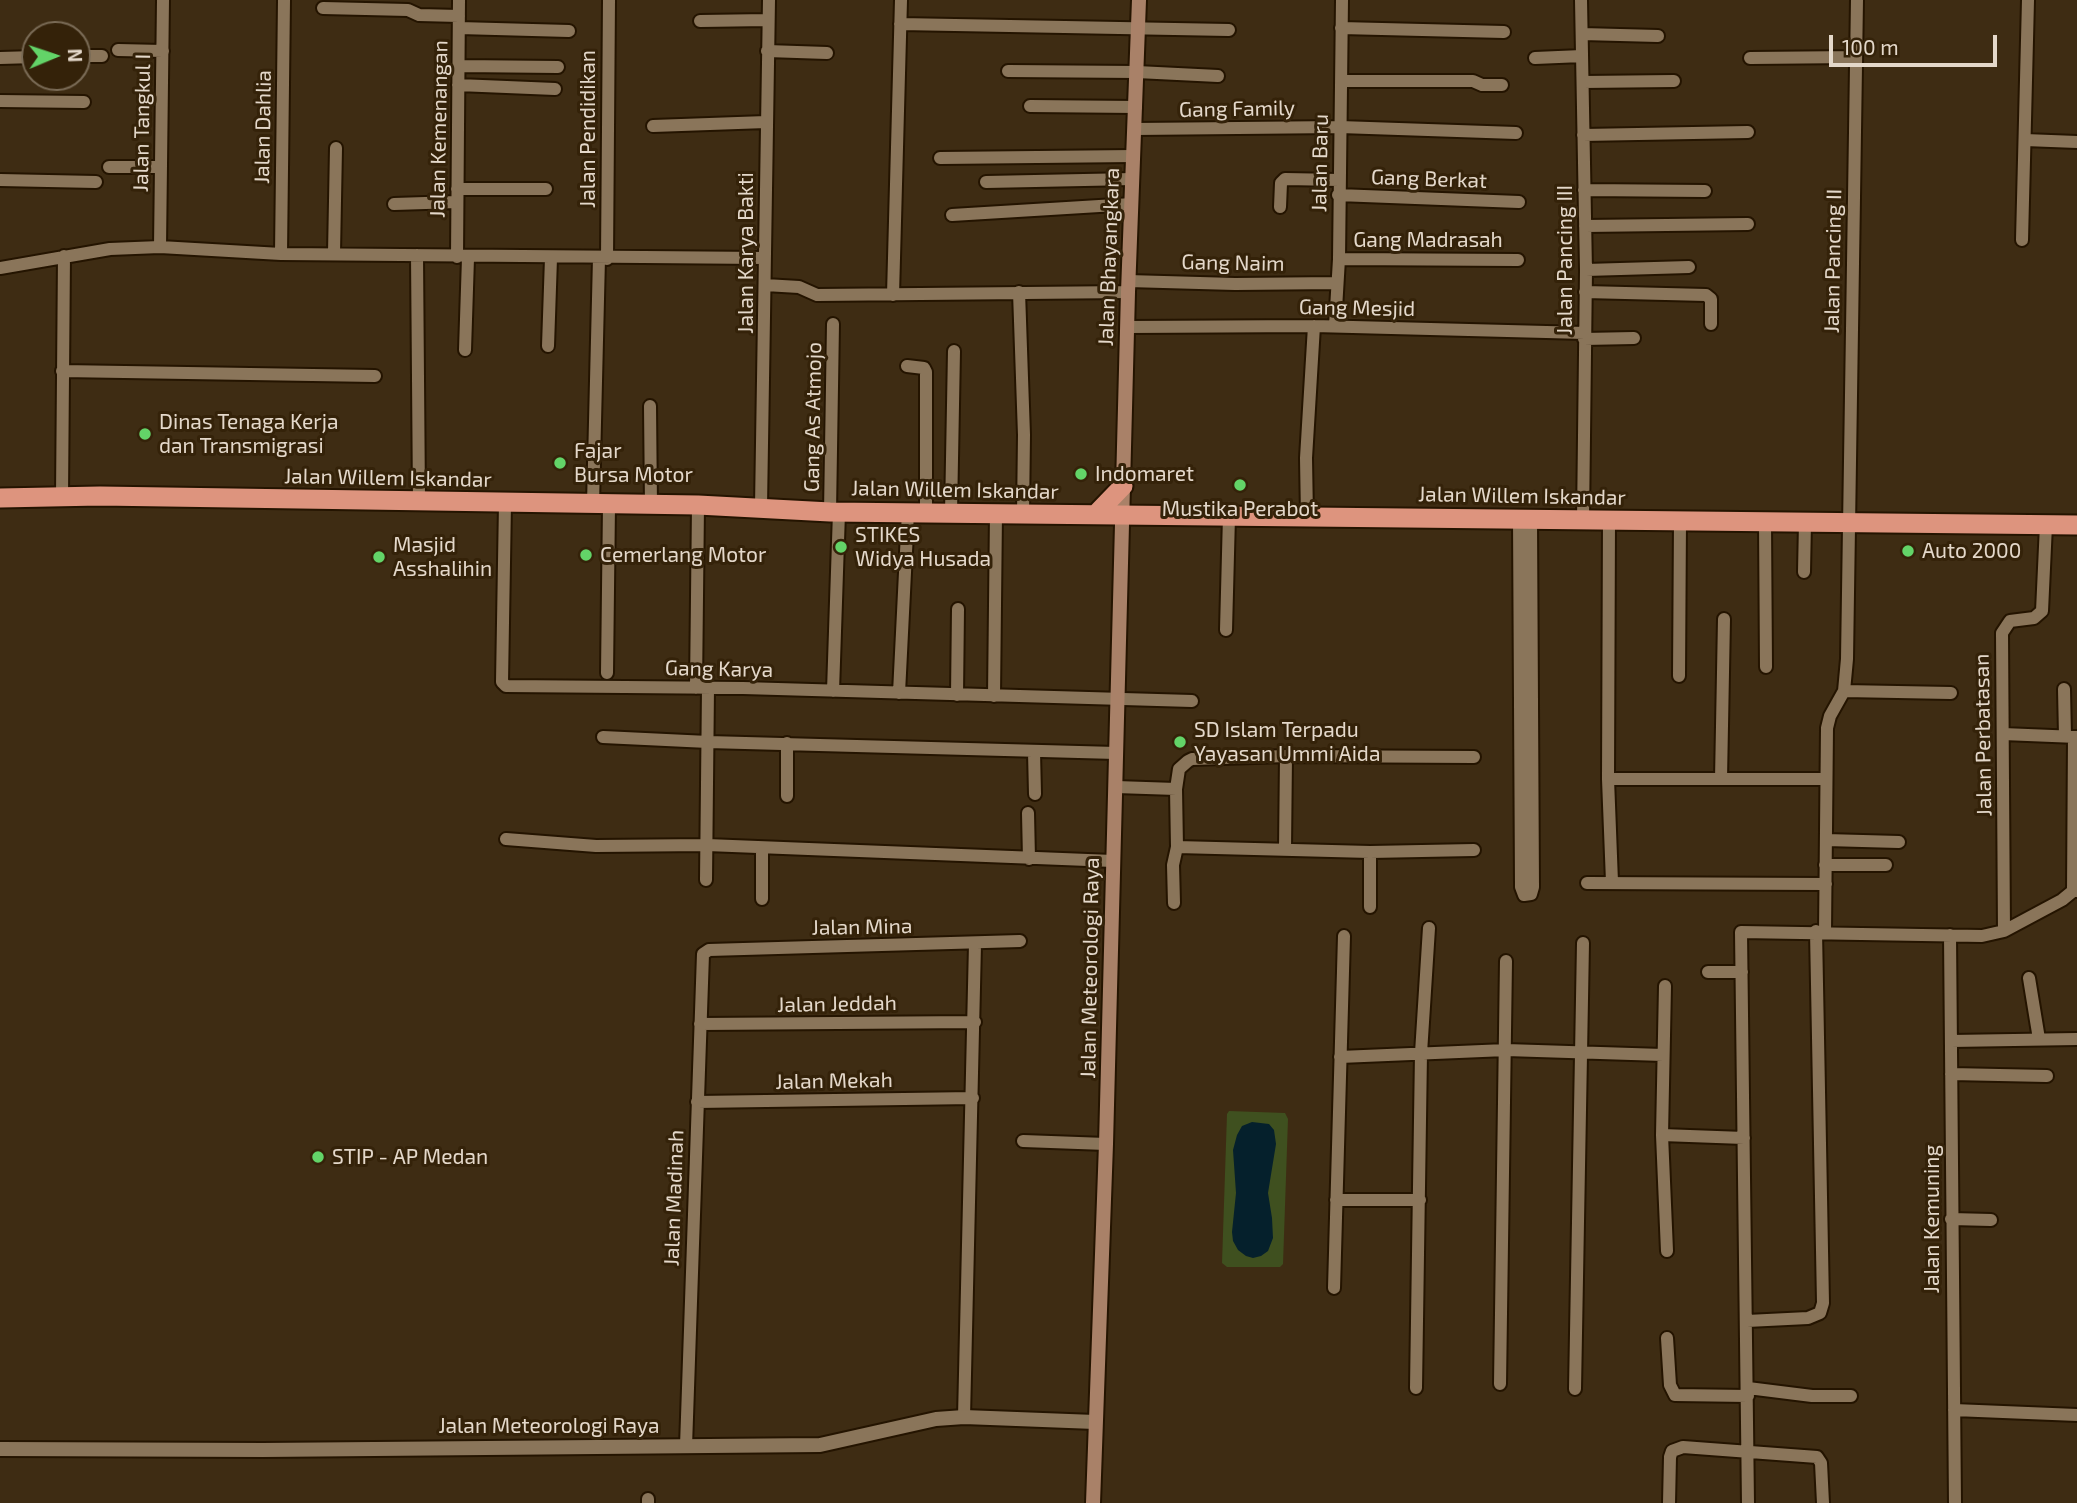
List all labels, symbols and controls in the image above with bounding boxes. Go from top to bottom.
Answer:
north arrow [21,21,91,91]
scale bar [1832,21,2000,65]
text: 100 m [1842,34,1899,59]
street label: Jalan Kemenangan [425,40,453,218]
text: N [64,48,87,63]
street label: Jalan Pendidikan [575,50,601,208]
street label: Jalan Tangkul I [128,54,156,192]
street label: Jalan Dahlia [249,70,277,184]
street label: Gang Family [1179,95,1295,123]
street label: Jalan Baru [1307,114,1333,212]
street label: Gang Berkat [1370,164,1488,194]
street label: Jalan Bhayangkara [1093,167,1125,347]
street label: Jalan Karya Bakti [733,172,759,334]
street label: Jalan Pancing III [1552,185,1578,335]
street label: Jalan Pancing II [1819,189,1847,333]
street label: Gang Madrasah [1353,227,1503,253]
street label: Gang Naim [1181,250,1285,276]
street label: Gang Mesjid [1299,294,1415,322]
street label: Gang As Atmojo [799,342,827,492]
place label: Dinas Tenaga Kerja dan Transmigrasi [159,409,339,459]
marker: Dinas Tenaga Kerja dan Transmigrasi [137,426,153,442]
place label: Fajar Bursa Motor [574,438,693,488]
marker: Fajar Bursa Motor [552,455,568,471]
place label: Indomaret [1095,461,1194,487]
street label: Jalan Willem Iskandar [284,464,492,492]
marker: Indomaret [1073,466,1089,482]
street label: Jalan Willem Iskandar [851,476,1059,504]
marker: Mustika Perabot [1232,477,1248,493]
street label: Jalan Willem Iskandar [1418,482,1626,510]
place label: Mustika Perabot [1162,496,1318,522]
place label: STIKES Widya Husada [855,522,991,572]
place label: Masjid Asshalihin [393,532,492,582]
place label: Auto 2000 [1922,538,2021,564]
marker: STIKES Widya Husada [833,539,849,555]
place label: Cemerlang Motor [600,542,766,568]
marker: Auto 2000 [1900,543,1916,559]
marker: Cemerlang Motor [578,547,594,563]
marker: Masjid Asshalihin [371,549,387,565]
street label: Jalan Perbatasan [1969,653,1997,817]
street label: Gang Karya [665,655,773,683]
place label: SD Islam Terpadu Yayasan Ummi Aida [1194,717,1380,767]
marker: SD Islam Terpadu Yayasan Ummi Aida [1172,734,1188,750]
street label: Jalan Meteorologi Raya [1075,857,1105,1079]
street label: Jalan Mina [811,914,913,940]
street label: Jalan Jeddah [777,990,897,1018]
street label: Jalan Mekah [775,1067,893,1095]
street label: Jalan Madinah [659,1129,689,1267]
place label: STIP - AP Medan [332,1144,488,1170]
street label: Jalan Kemuning [1919,1145,1945,1293]
marker: STIP - AP Medan [310,1149,326,1165]
street label: Jalan Meteorologi Raya [438,1413,660,1439]

